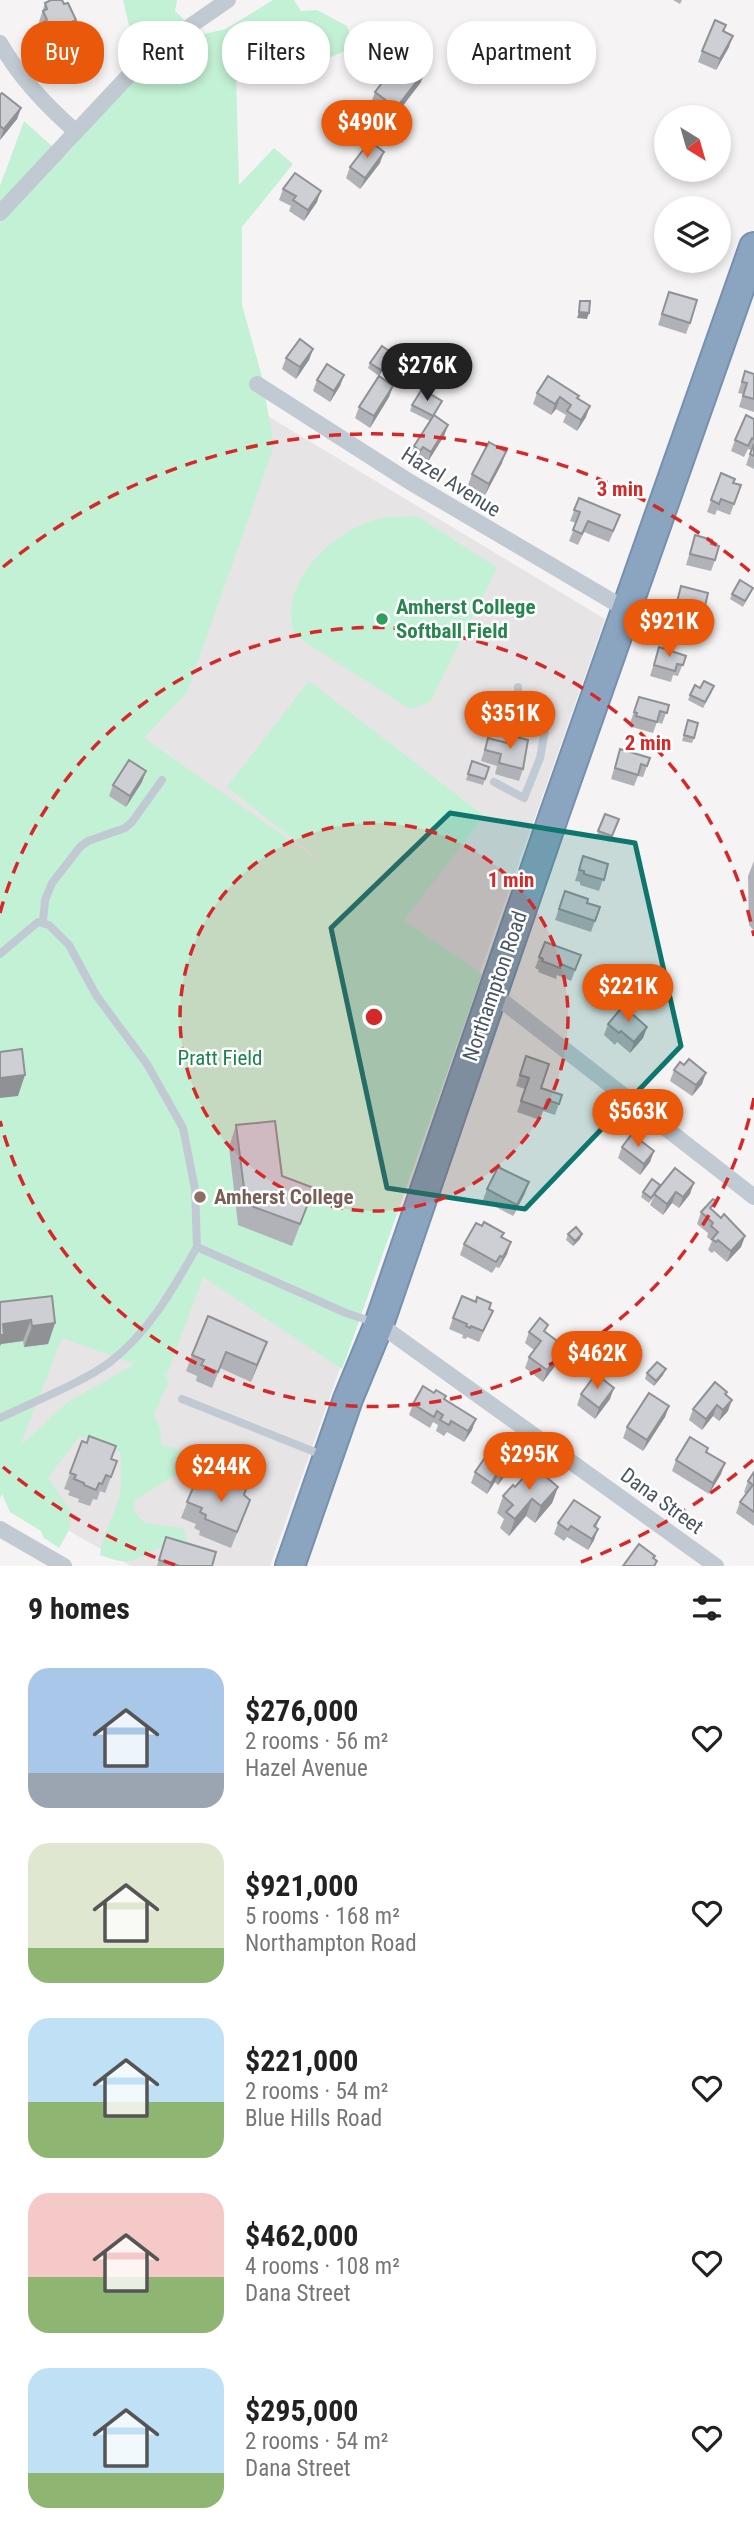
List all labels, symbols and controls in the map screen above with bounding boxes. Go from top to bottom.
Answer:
chip: Buy [21,21,104,84]
chip: Rent [118,21,208,84]
chip: Filters [222,21,330,84]
chip: New [344,21,433,84]
chip: Apartment [447,21,596,84]
pin: $490K [318,100,416,160]
north arrow [654,105,732,182]
map controls [654,105,731,273]
text: $490K [337,109,397,136]
button: layers [654,196,731,273]
pin: $276K [378,344,476,403]
text: $276K [397,352,457,379]
street label: Hazel Avenue [397,442,505,522]
text: 3 min [597,477,643,501]
place label: Amherst College Softball Field [396,595,535,643]
pin: $921K [620,600,718,659]
text: $921K [639,608,699,635]
marker: Amherst College Softball Field [374,611,390,627]
pin: $351K [461,692,559,751]
text: $351K [480,700,540,727]
text: 2 min [625,731,671,755]
text: 1 min [488,868,534,892]
street label: Northampton Road [458,908,532,1064]
pin: $221K [579,964,677,1024]
text: $221K [598,973,658,1000]
centre of rings [362,1005,386,1029]
park label: Pratt Field [178,1046,262,1070]
pin: $563K [589,1090,687,1149]
text: $563K [608,1098,668,1125]
place label: Amherst College [214,1185,353,1209]
marker: Amherst College [192,1189,208,1205]
pin: $462K [548,1332,646,1391]
text: $462K [567,1340,627,1367]
pin: $295K [480,1432,578,1492]
text: $295K [499,1441,559,1468]
pin: $244K [172,1444,270,1504]
text: $244K [191,1453,251,1480]
street label: Dana Street [616,1463,708,1539]
icon: filters [688,1589,726,1627]
text: 9 homes [28,1591,130,1626]
text: $276,000 [245,1693,358,1728]
icon: home [84,1696,168,1780]
icon: heart [688,1719,726,1757]
text: 2 rooms · 56 m² [245,1728,388,1755]
text: Hazel Avenue [245,1755,368,1782]
text: $921,000 [245,1868,358,1903]
icon: home [84,1871,168,1955]
icon: heart [688,1894,726,1932]
text: 5 rooms · 168 m² [245,1903,400,1930]
text: Northampton Road [245,1930,417,1957]
text: $221,000 [245,2043,358,2078]
icon: home [84,2046,168,2130]
icon: heart [688,2069,726,2107]
text: 2 rooms · 54 m² [245,2078,388,2105]
text: Blue Hills Road [245,2105,382,2132]
text: $462,000 [245,2218,358,2253]
icon: home [84,2221,168,2305]
icon: heart [688,2244,726,2282]
text: 4 rooms · 108 m² [245,2253,400,2280]
text: Dana Street [245,2280,350,2307]
text: $295,000 [245,2393,358,2428]
icon: home [84,2396,168,2480]
icon: heart [688,2419,726,2457]
text: 2 rooms · 54 m² [245,2428,388,2455]
text: Dana Street [245,2455,350,2482]

